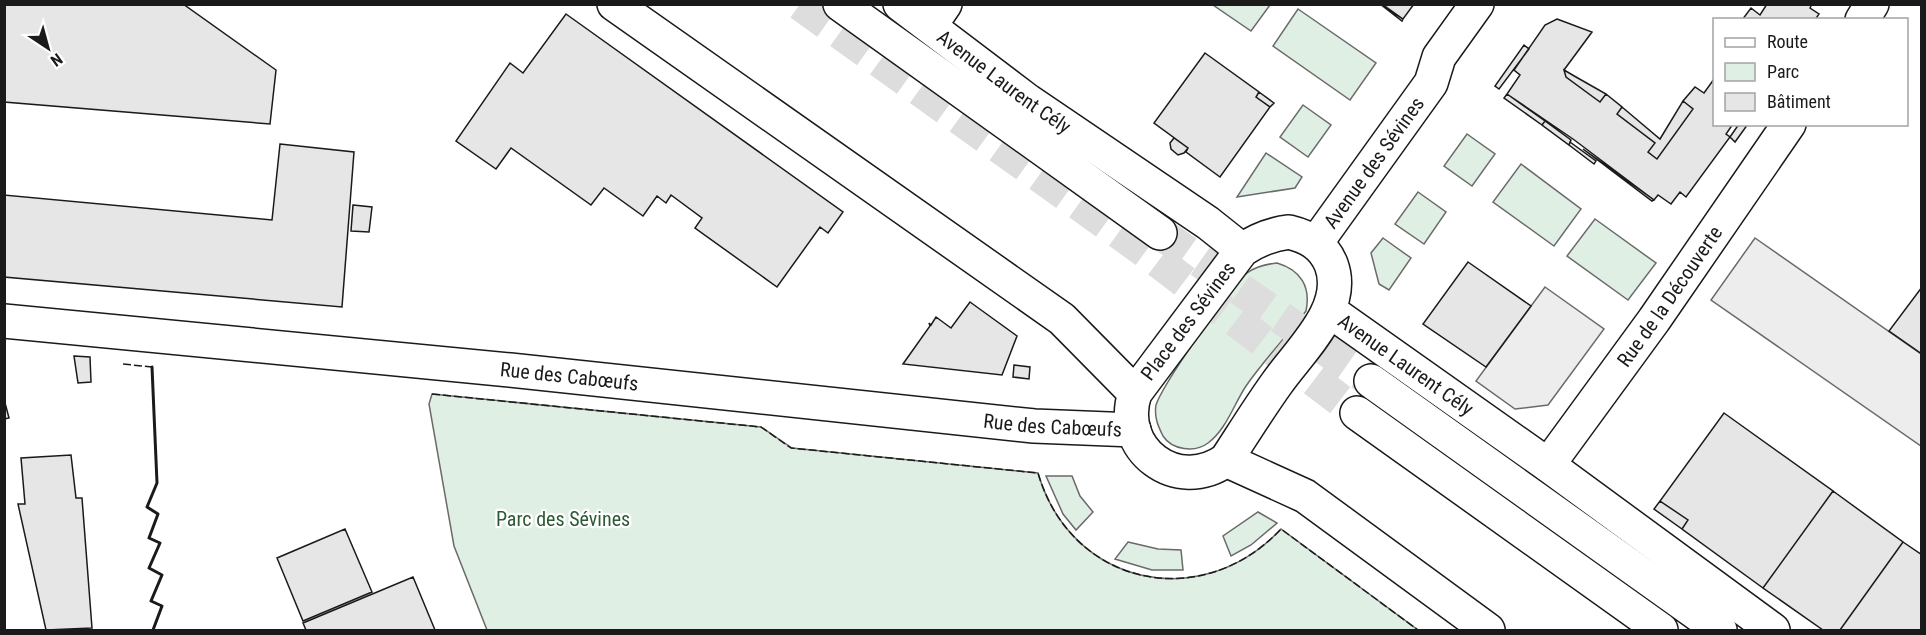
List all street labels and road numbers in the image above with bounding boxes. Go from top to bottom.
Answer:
street label: Avenue Laurent Cély [933,25,1076,139]
street label: Avenue des Sévines [1318,92,1429,233]
street label: Rue de la Découverte [1612,221,1727,371]
street label: Place des Sévines [1136,257,1240,385]
street label: Avenue Laurent Cély [1334,309,1478,421]
street label: Rue des Cabœufs [499,357,640,396]
street label: Rue des Cabœufs [982,409,1122,442]

